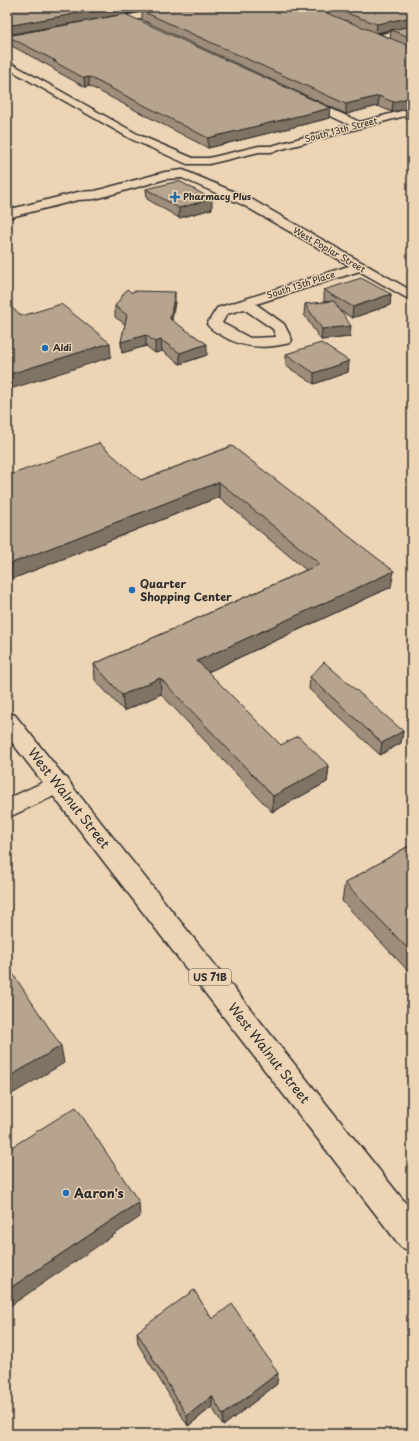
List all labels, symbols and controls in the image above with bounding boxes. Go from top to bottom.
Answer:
street label: South 13th Street [303,112,379,145]
place label: Pharmacy Plus [183,189,251,203]
marker: Pharmacy Plus [170,192,180,202]
street label: West Poplar Street [291,223,369,276]
street label: South 13th Place [265,266,337,302]
place label: Aldi [53,340,72,354]
marker: Aldi [40,343,50,353]
place label: Quarter Shopping Center [140,575,232,605]
marker: Quarter Shopping Center [127,585,137,595]
street label: West Walnut Street [24,743,115,852]
road number: US 71B [189,969,231,985]
street label: West Walnut Street [224,998,315,1107]
place label: Aaron's [73,1183,124,1202]
marker: Aaron's [61,1188,71,1198]

